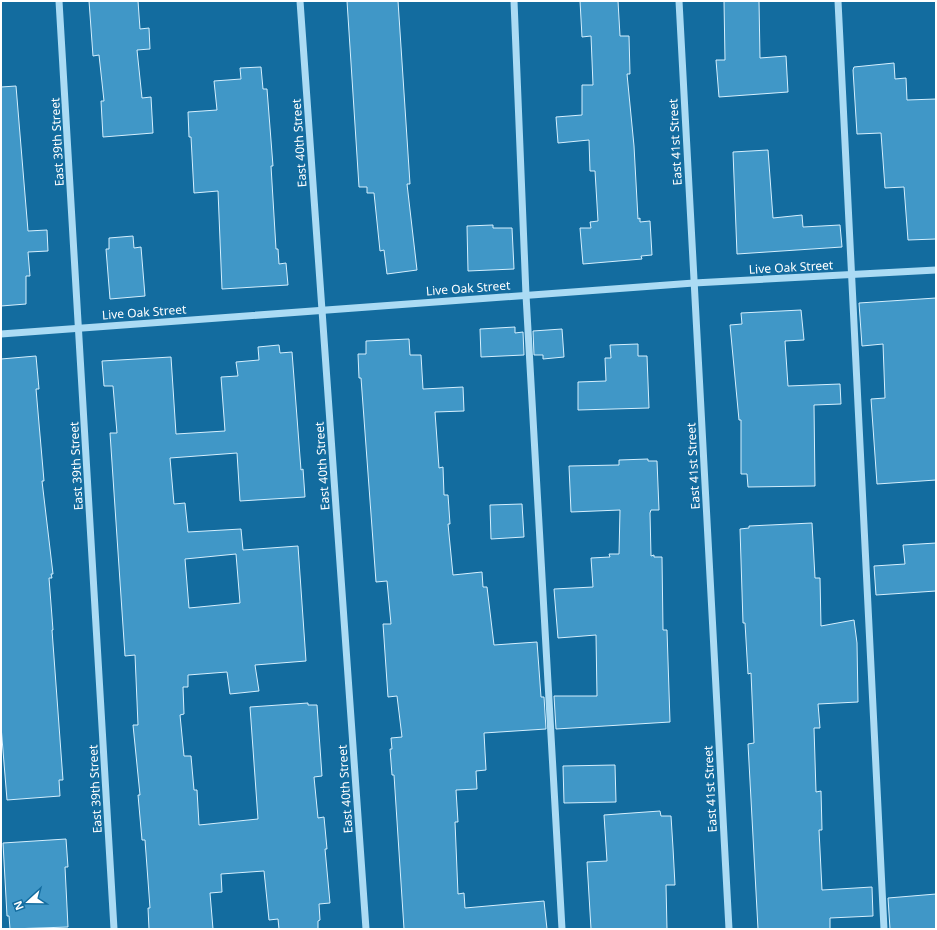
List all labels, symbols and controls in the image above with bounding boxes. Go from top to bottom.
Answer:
street label: East 39th Street [46,97,68,187]
street label: East 41st Street [664,97,686,186]
street label: East 40th Street [287,98,311,188]
street label: Live Oak Street [748,256,834,278]
street label: Live Oak Street [425,277,511,299]
street label: Live Oak Street [101,301,187,323]
street label: East 39th Street [65,421,87,511]
street label: East 40th Street [310,421,334,511]
street label: East 41st Street [682,421,704,510]
street label: East 39th Street [84,744,106,834]
street label: East 40th Street [333,744,357,834]
street label: East 41st Street [699,744,721,833]
north arrow [8,882,48,922]
text: N [10,899,27,913]

